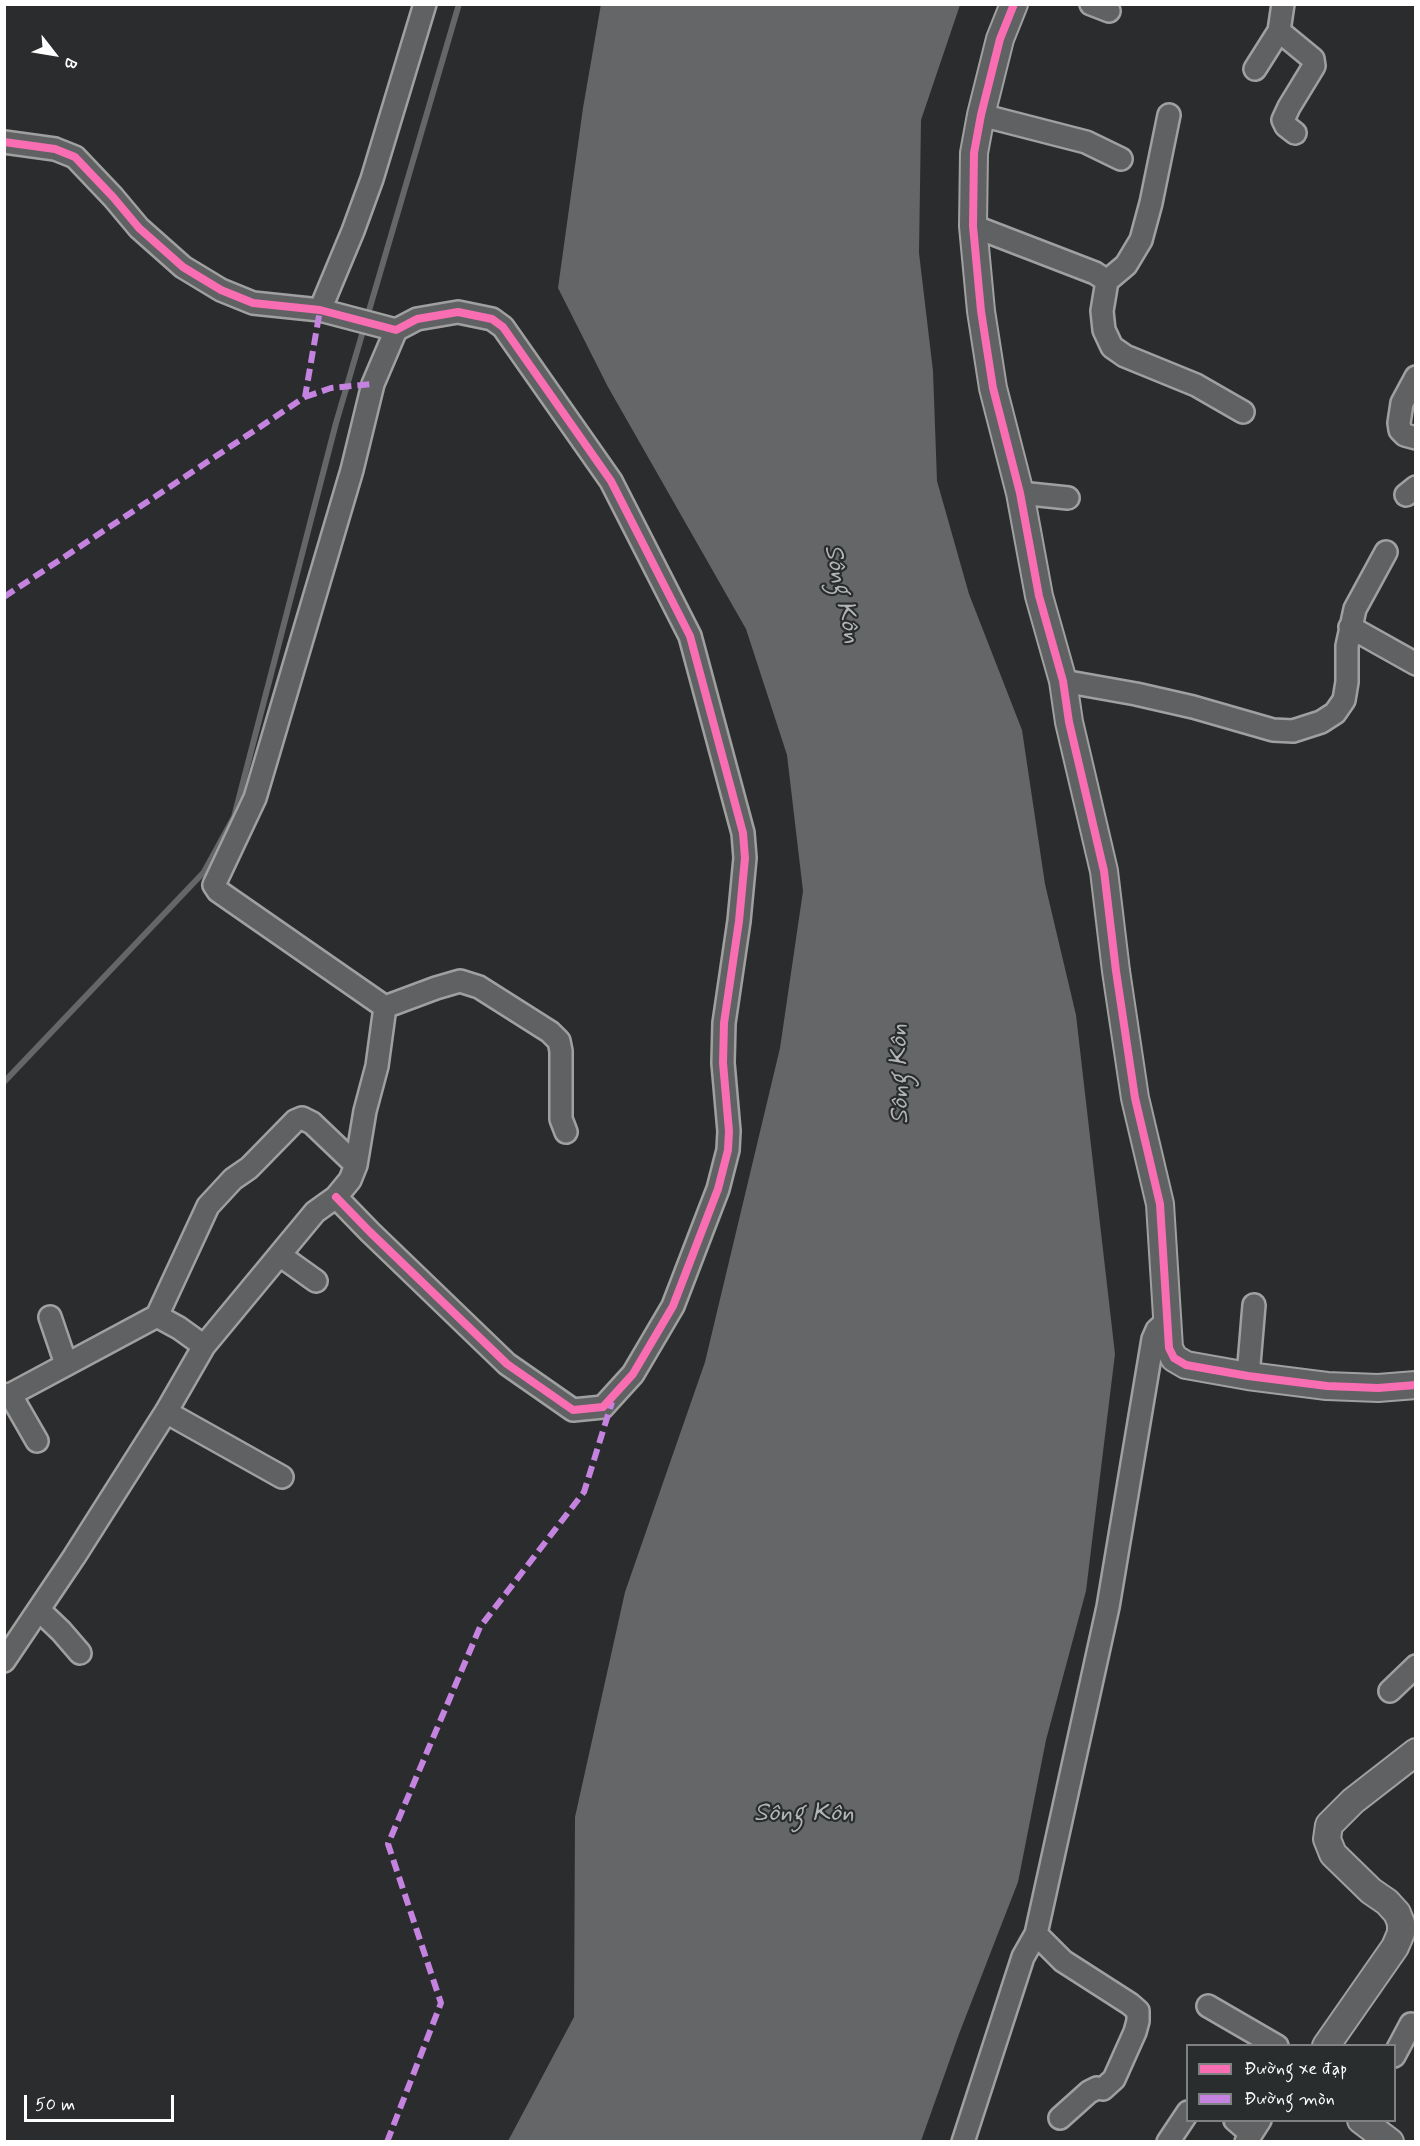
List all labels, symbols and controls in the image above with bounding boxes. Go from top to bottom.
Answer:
north arrow [24,24,84,84]
text: B [58,54,81,73]
water label: Sông Kôn [815,542,867,646]
water label: Sông Kôn [885,1024,917,1124]
water label: Sông Kôn [754,1799,854,1831]
legend [1186,2044,1396,2122]
text: Đường xe đạp [1244,2057,1347,2081]
scale bar [27,2083,177,2121]
text: Đường mòn [1244,2087,1335,2111]
text: 50 m [35,2093,75,2117]

